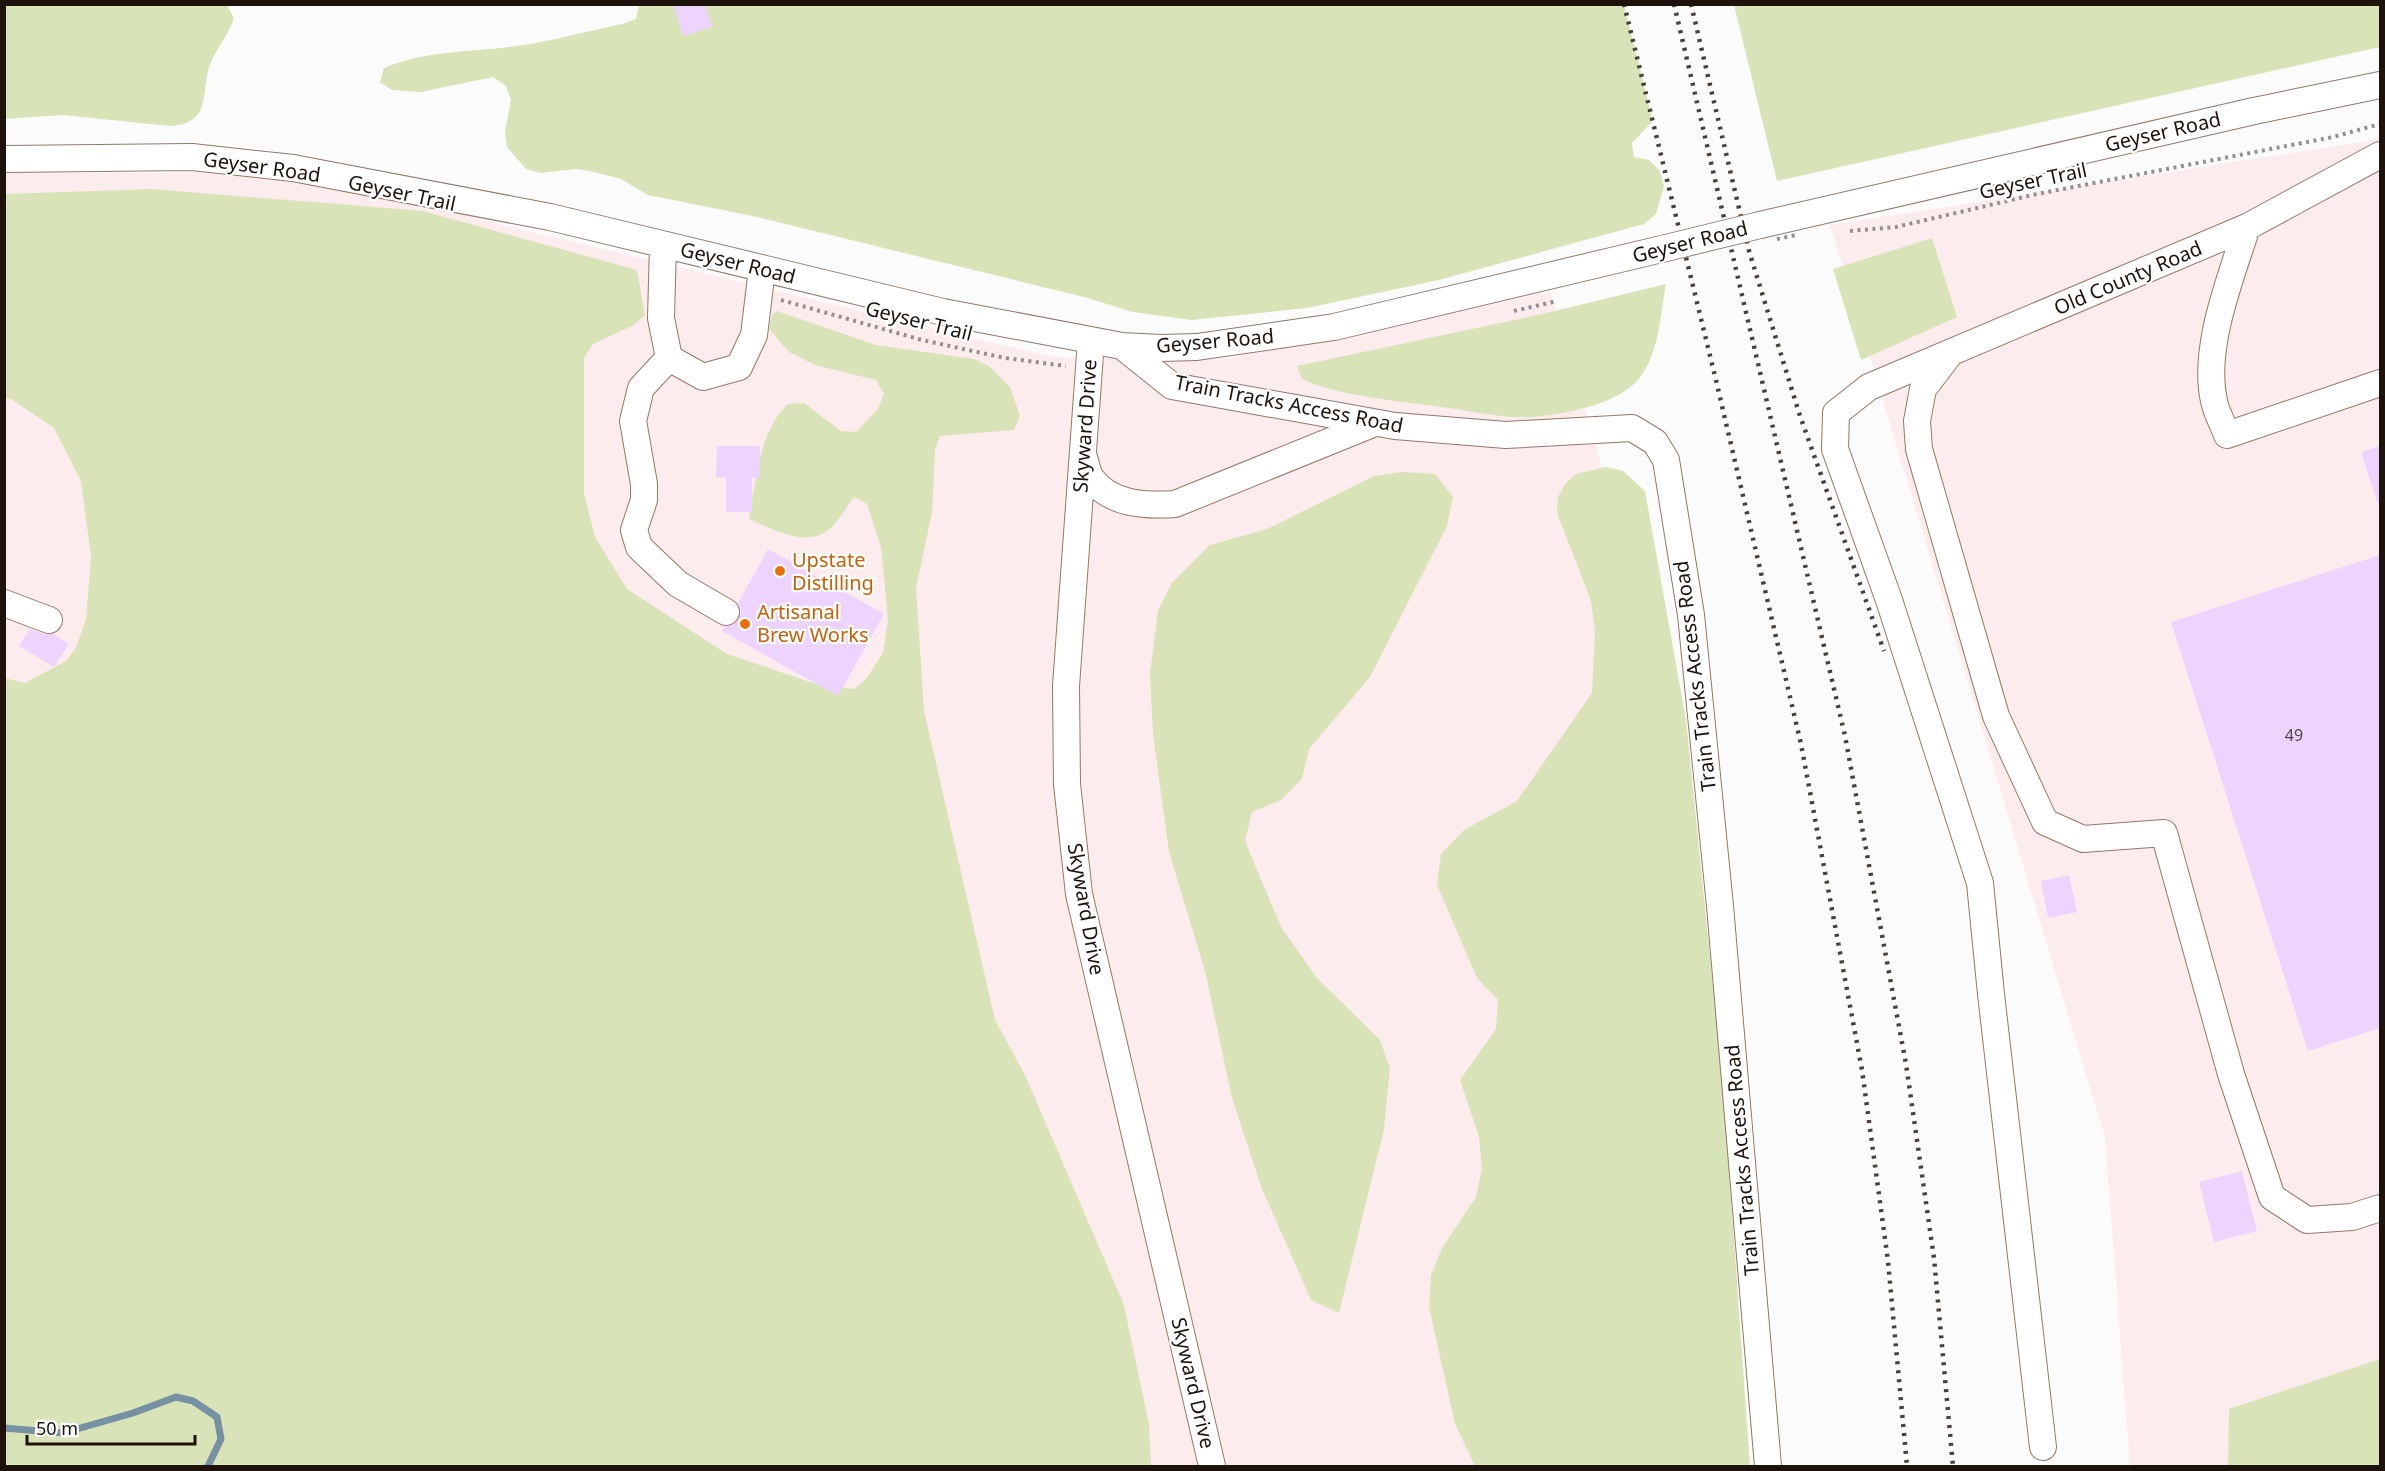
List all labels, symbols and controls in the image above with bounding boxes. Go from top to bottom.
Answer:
street label: Geyser Road [2102,105,2223,158]
street label: Geyser Road [202,145,322,188]
street label: Geyser Trail [1977,156,2089,205]
street label: Geyser Trail [346,168,458,217]
street label: Geyser Road [1629,214,1750,269]
street label: Old County Road [2050,234,2206,321]
street label: Geyser Road [678,235,799,290]
street label: Geyser Trail [863,294,976,347]
street label: Geyser Road [1155,322,1275,359]
street label: Skyward Drive [1066,358,1103,494]
street label: Train Tracks Access Road [1173,368,1405,439]
place label: Upstate Distilling [792,546,874,596]
street label: Train Tracks Access Road [1667,559,1722,793]
marker: Upstate Distilling [773,564,787,578]
place label: Artisanal Brew Works [757,598,868,648]
marker: Artisanal Brew Works [738,617,752,631]
house number: 49 [2285,724,2303,746]
street label: Skyward Drive [1062,841,1111,977]
street label: Train Tracks Access Road [1718,1043,1765,1277]
street label: Skyward Drive [1165,1315,1222,1451]
scale bar [27,1408,195,1446]
text: 50 m [36,1416,78,1440]

